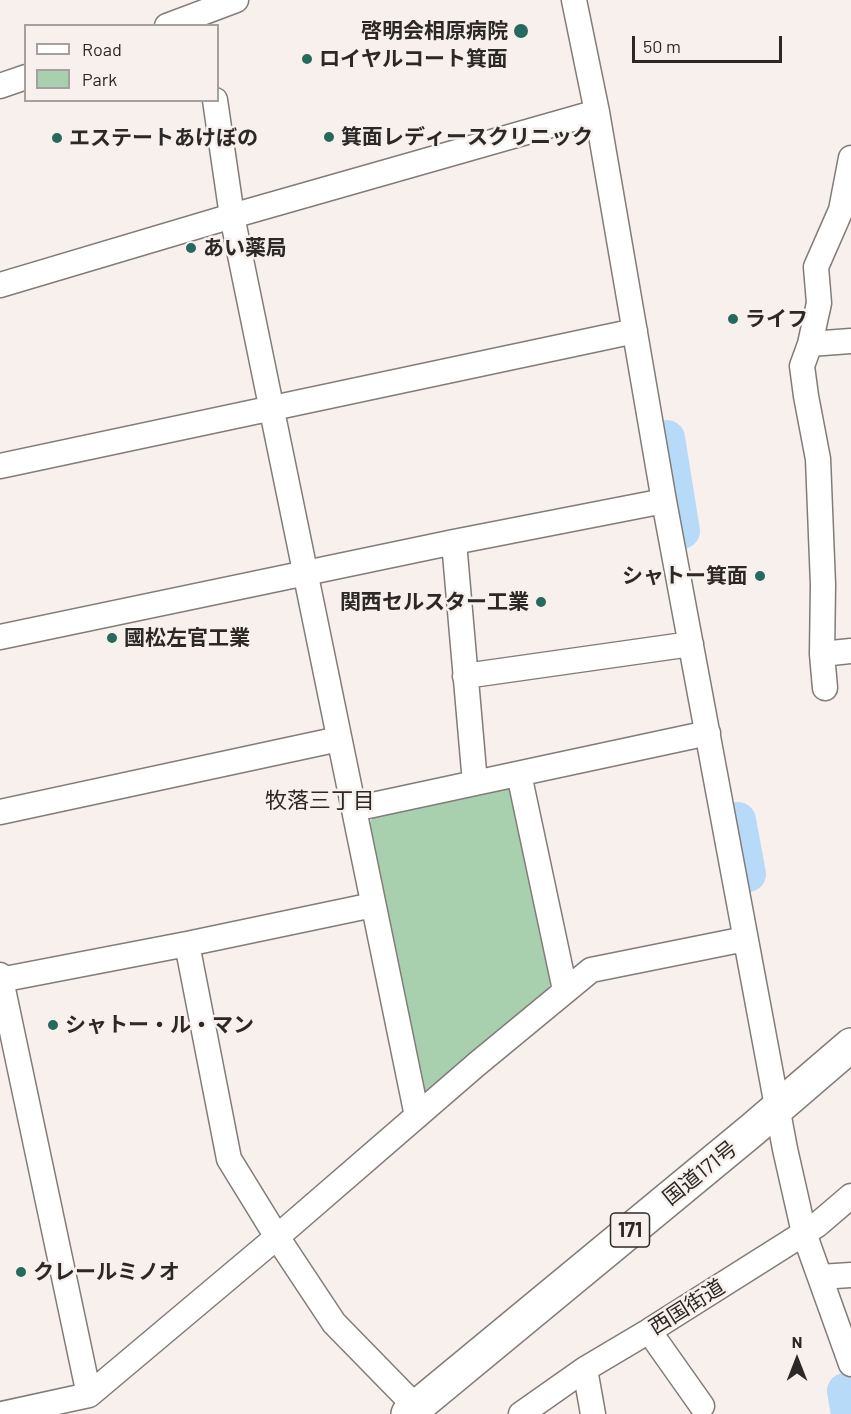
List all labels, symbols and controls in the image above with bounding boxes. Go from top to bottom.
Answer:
place label: 啓明会相原病院 [361,18,508,44]
marker: 啓明会相原病院 [512,22,530,40]
legend [24,24,219,102]
scale bar [635,24,785,62]
text: 50 m [643,35,681,57]
text: Road [82,38,122,60]
place label: ロイヤルコート箕面 [319,46,508,72]
marker: ロイヤルコート箕面 [300,52,314,66]
text: Park [82,68,117,90]
place label: 箕面レディースクリニック [341,124,593,150]
place label: エステートあけぼの [69,125,258,151]
marker: 箕面レディースクリニック [322,130,336,144]
marker: エステートあけぼの [50,131,64,145]
place label: あい薬局 [203,235,287,261]
marker: あい薬局 [184,241,198,255]
place label: ライフ [745,306,808,332]
marker: ライフ [726,312,740,326]
place label: シャトー箕面 [622,563,748,589]
marker: シャトー箕面 [753,569,767,583]
place label: 関西セルスター工業 [340,589,529,615]
marker: 関西セルスター工業 [534,595,548,609]
place label: 國松左官工業 [124,625,250,651]
marker: 國松左官工業 [105,631,119,645]
district label: 牧落三丁目 [265,788,375,814]
place label: シャトー・ル・マン [65,1012,254,1038]
marker: シャトー・ル・マン [46,1018,60,1032]
street label: 国道171号 [658,1136,742,1210]
road number: 171 [610,1213,650,1247]
place label: クレールミノオ [33,1259,180,1285]
marker: クレールミノオ [14,1265,28,1279]
street label: 西国街道 [645,1274,729,1340]
north arrow [767,1330,827,1390]
text: N [792,1332,802,1351]

